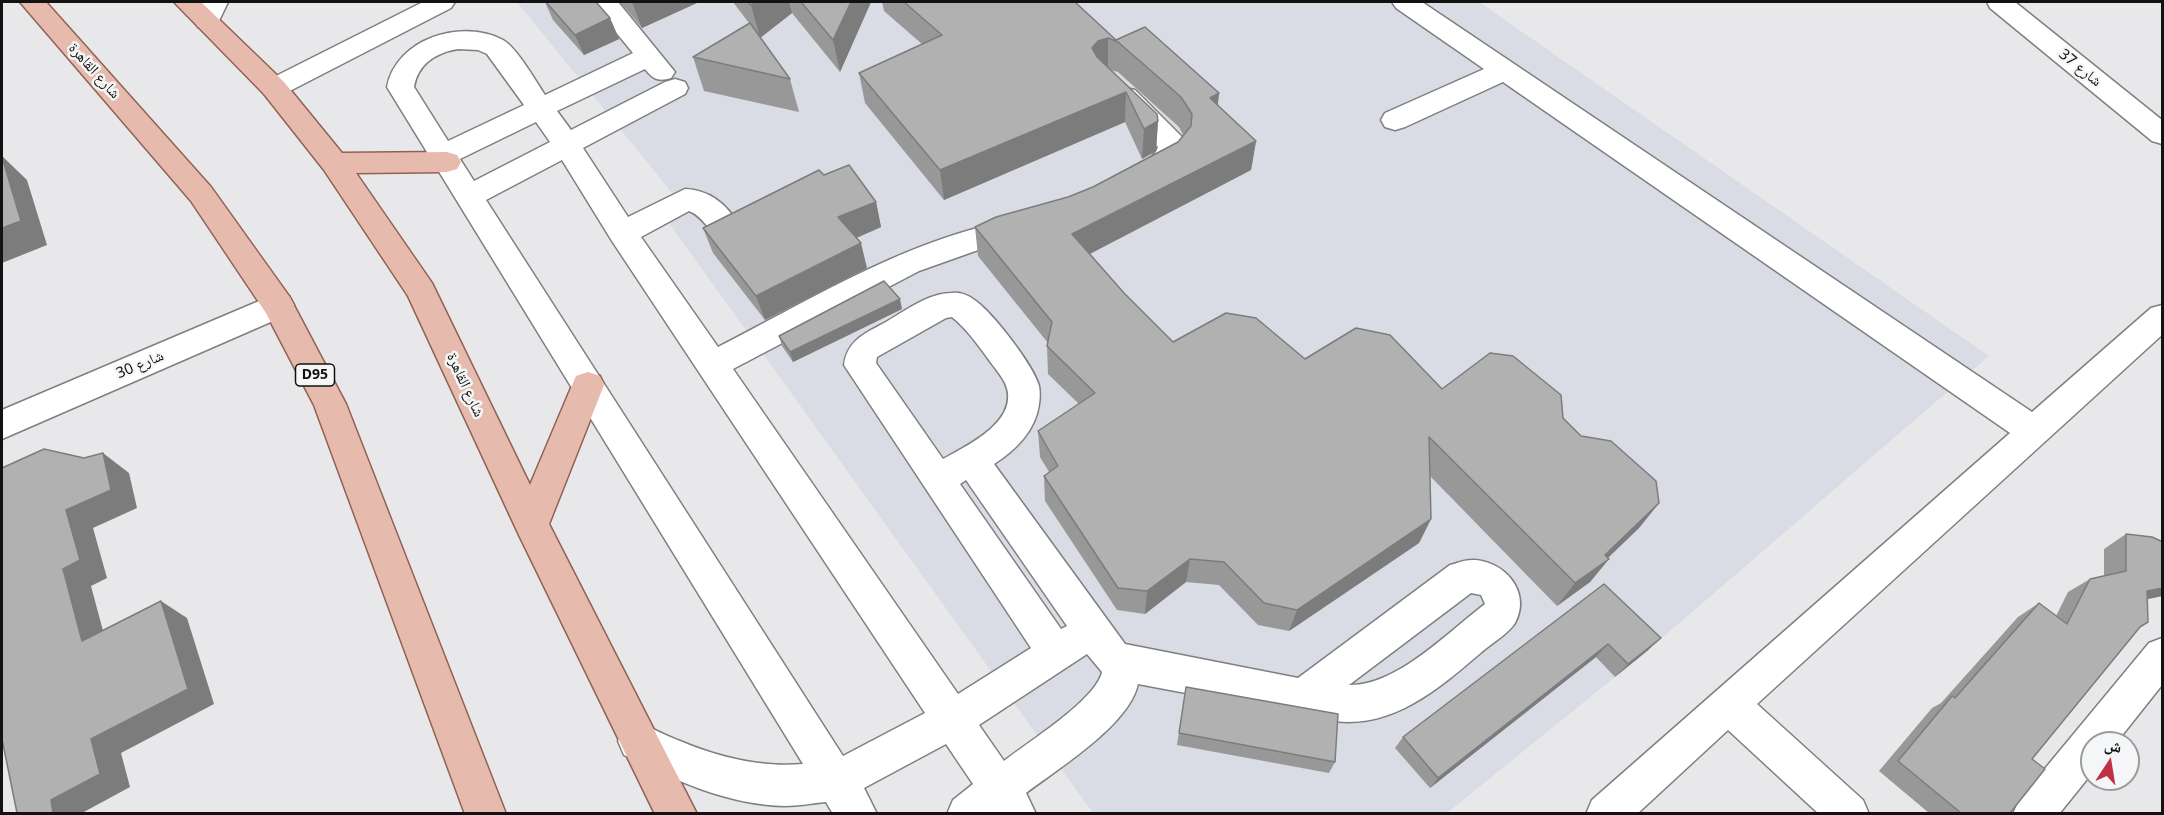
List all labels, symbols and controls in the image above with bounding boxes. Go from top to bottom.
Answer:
street label: شارع القاهرة [64,40,124,102]
street label: شارع 37 [2055,45,2105,91]
street label: شارع 30 [114,347,166,383]
street label: شارع القاهرة [442,350,488,420]
road number: D95 [296,364,334,386]
north arrow [2080,731,2140,791]
text: ش [2103,733,2124,758]

